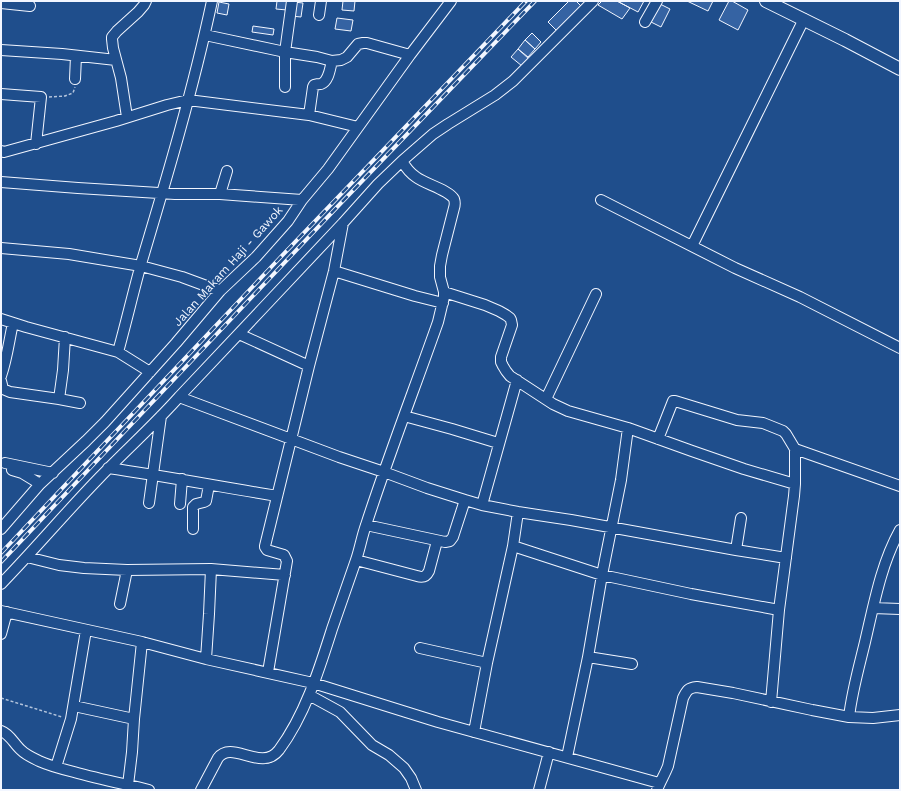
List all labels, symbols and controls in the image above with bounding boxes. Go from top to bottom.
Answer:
street label: Jalan Makam Haji - Gawok [170,203,286,329]

